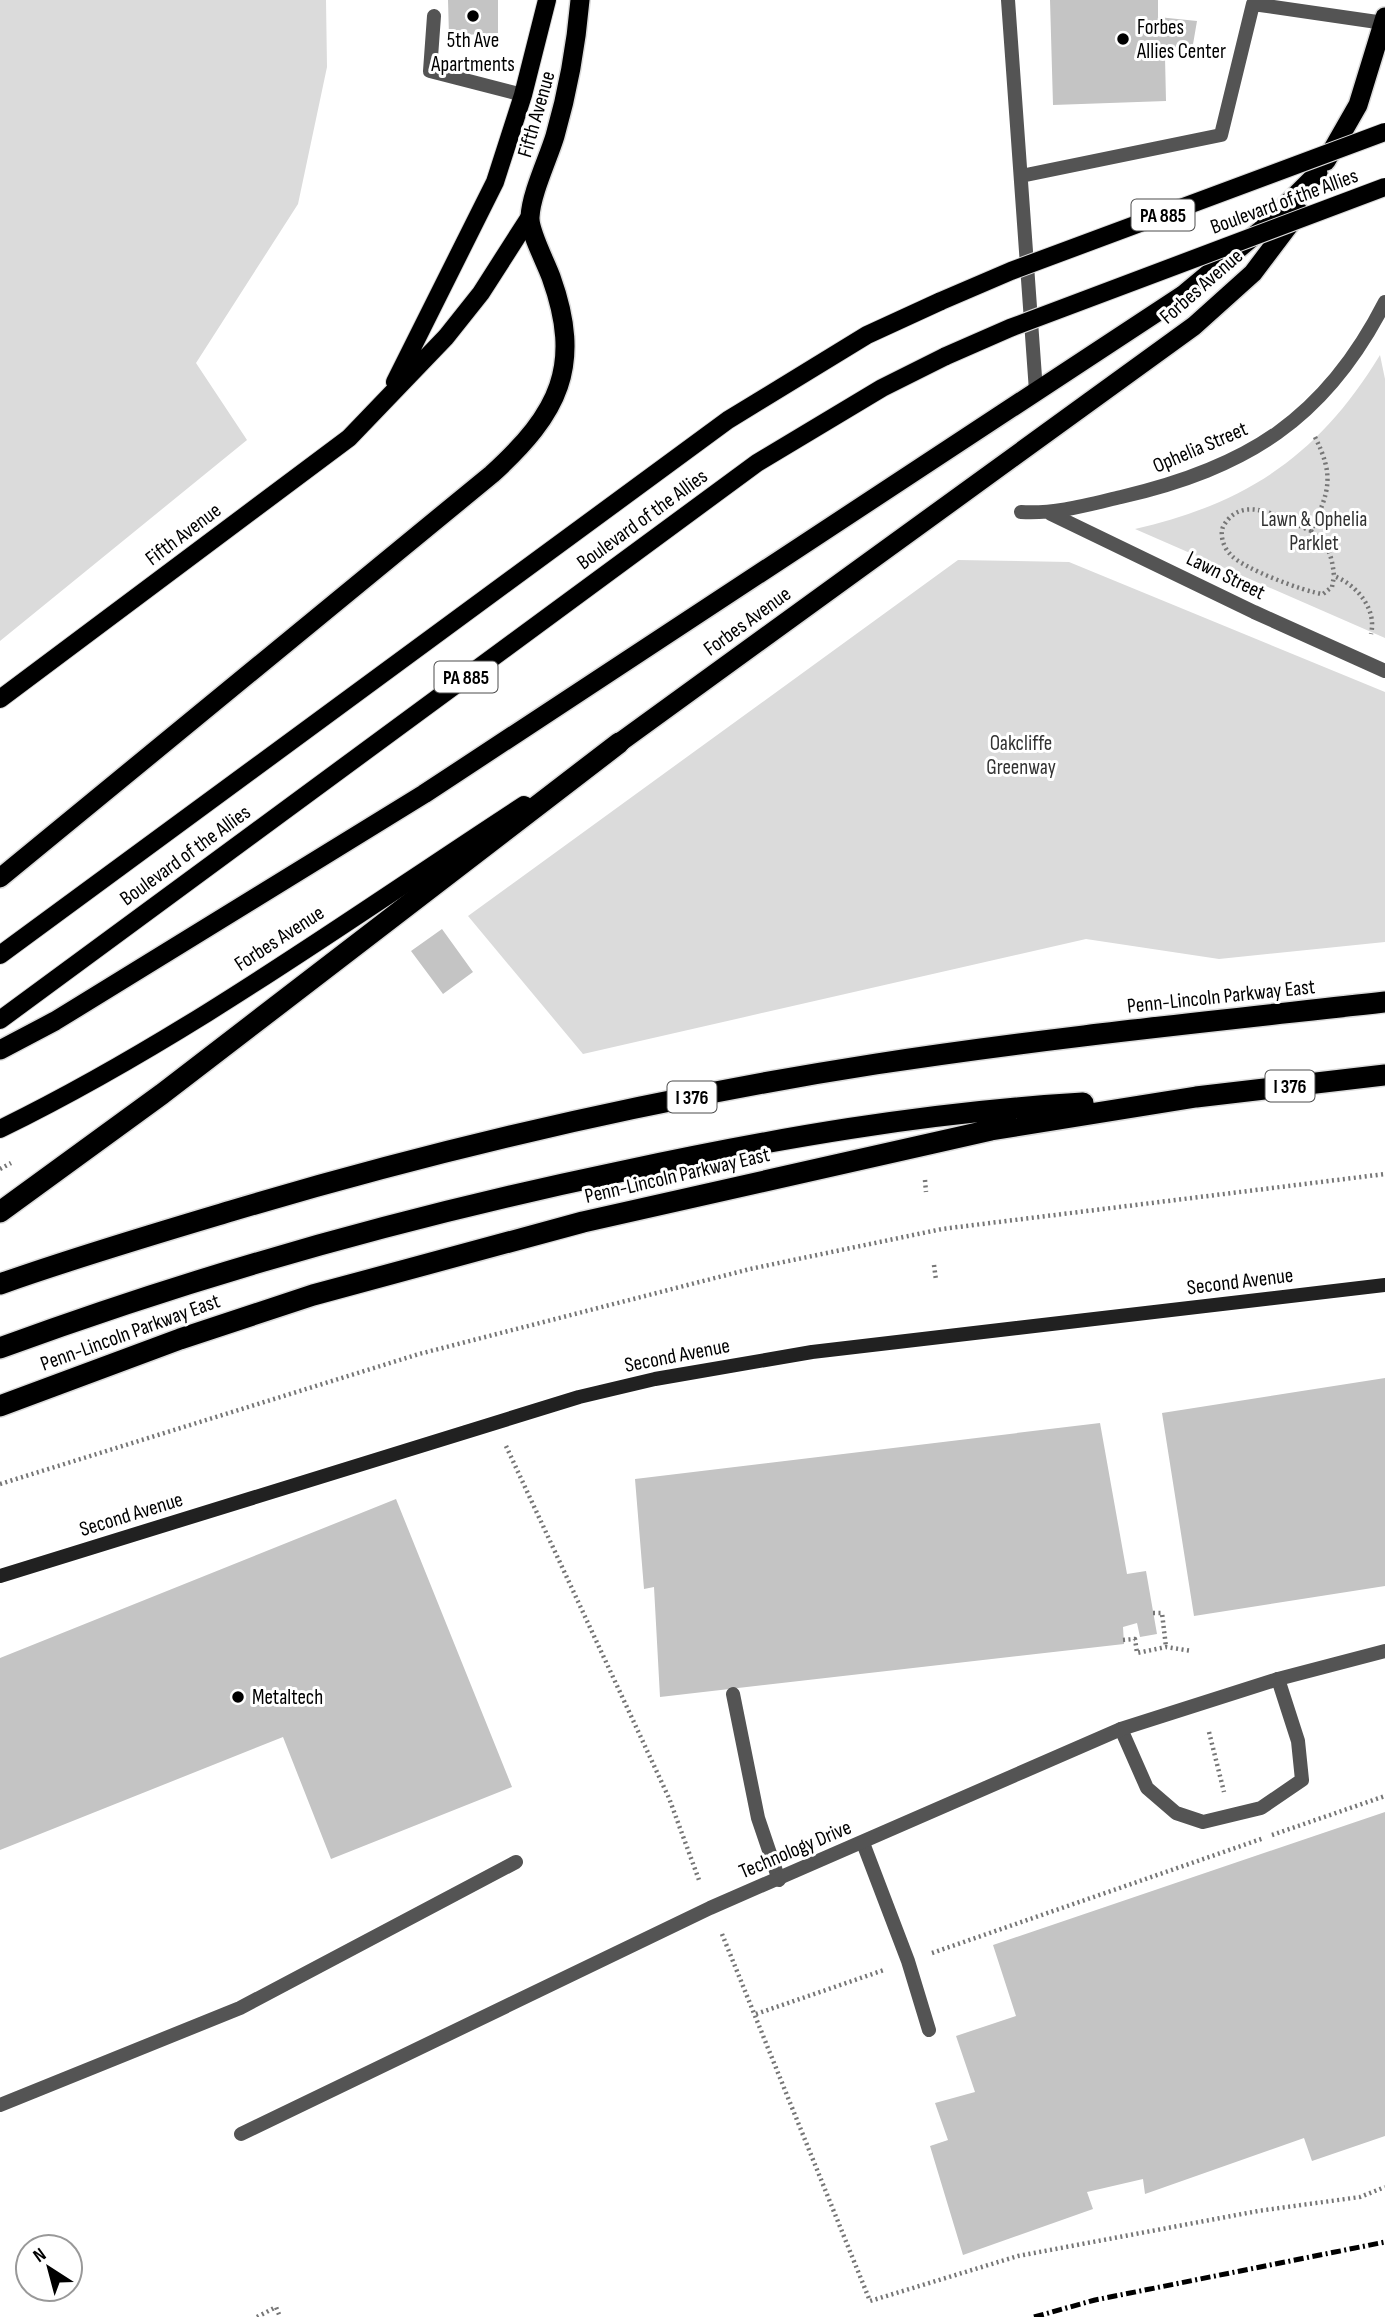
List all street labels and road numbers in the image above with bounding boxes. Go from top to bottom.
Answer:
street label: Fifth Avenue [512,68,561,160]
street label: Boulevard of the Allies [1207,163,1361,240]
road number: PA 885 [1132,200,1194,230]
street label: Forbes Avenue [1155,244,1248,329]
street label: Ophelia Street [1149,416,1251,479]
street label: Boulevard of the Allies [572,464,712,575]
street label: Fifth Avenue [141,498,226,571]
street label: Lawn Street [1182,546,1269,605]
street label: Forbes Avenue [699,581,796,661]
road number: PA 885 [434,662,498,692]
street label: Boulevard of the Allies [115,800,255,911]
street label: Forbes Avenue [230,900,329,977]
street label: Penn-Lincoln Parkway East [1126,974,1316,1019]
road number: I 376 [1266,1070,1314,1102]
road number: I 376 [668,1082,716,1112]
street label: Penn-Lincoln Parkway East [582,1142,772,1209]
street label: Second Avenue [1185,1263,1295,1300]
street label: Penn-Lincoln Parkway East [37,1288,223,1377]
street label: Second Avenue [622,1333,732,1378]
street label: Second Avenue [76,1487,186,1542]
street label: Technology Drive [735,1815,855,1884]

